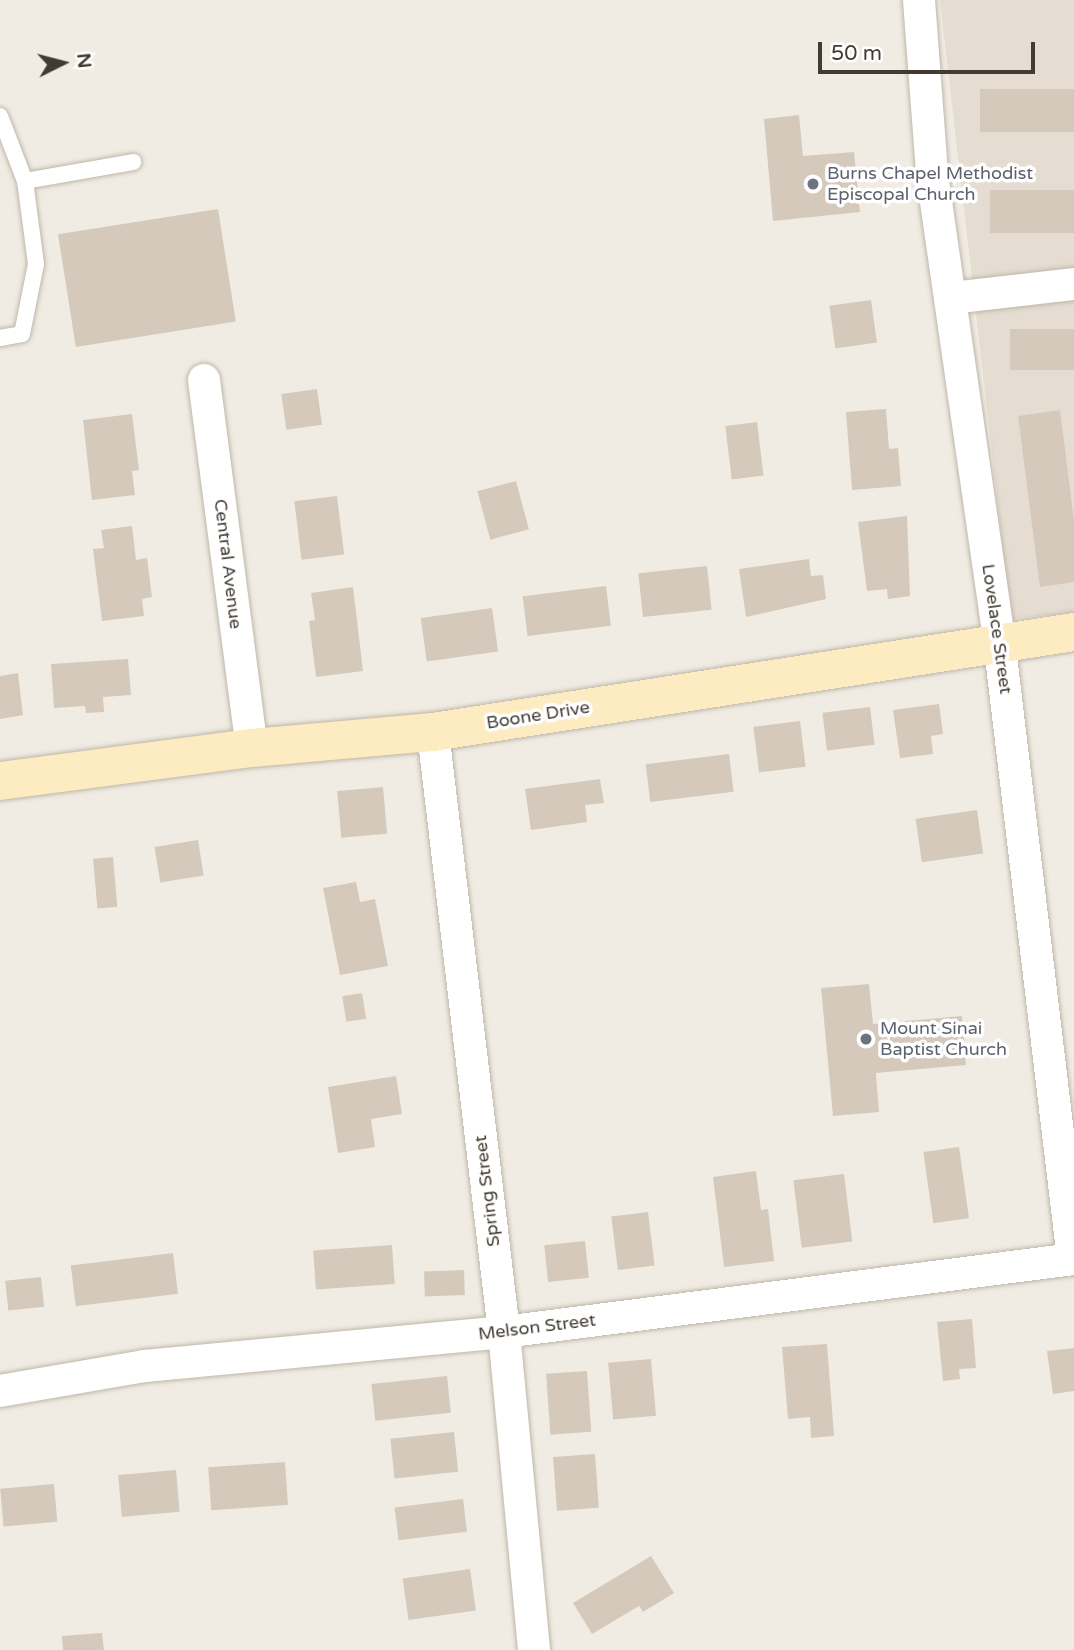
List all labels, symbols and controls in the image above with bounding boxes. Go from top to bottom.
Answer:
north arrow [28,28,98,98]
scale bar [822,28,1039,72]
text: 50 m [831,41,882,66]
text: N [72,52,96,70]
place label: Burns Chapel Methodist Episcopal Church [827,163,1033,206]
marker: Burns Chapel Methodist Episcopal Church [805,176,821,192]
street label: Central Avenue [209,498,247,630]
street label: Lovelace Street [977,563,1017,695]
street label: Boone Drive [485,696,591,734]
place label: Mount Sinai Baptist Church [880,1018,1007,1060]
marker: Mount Sinai Baptist Church [858,1031,874,1047]
street label: Spring Street [469,1134,505,1248]
street label: Melson Street [477,1309,597,1345]

